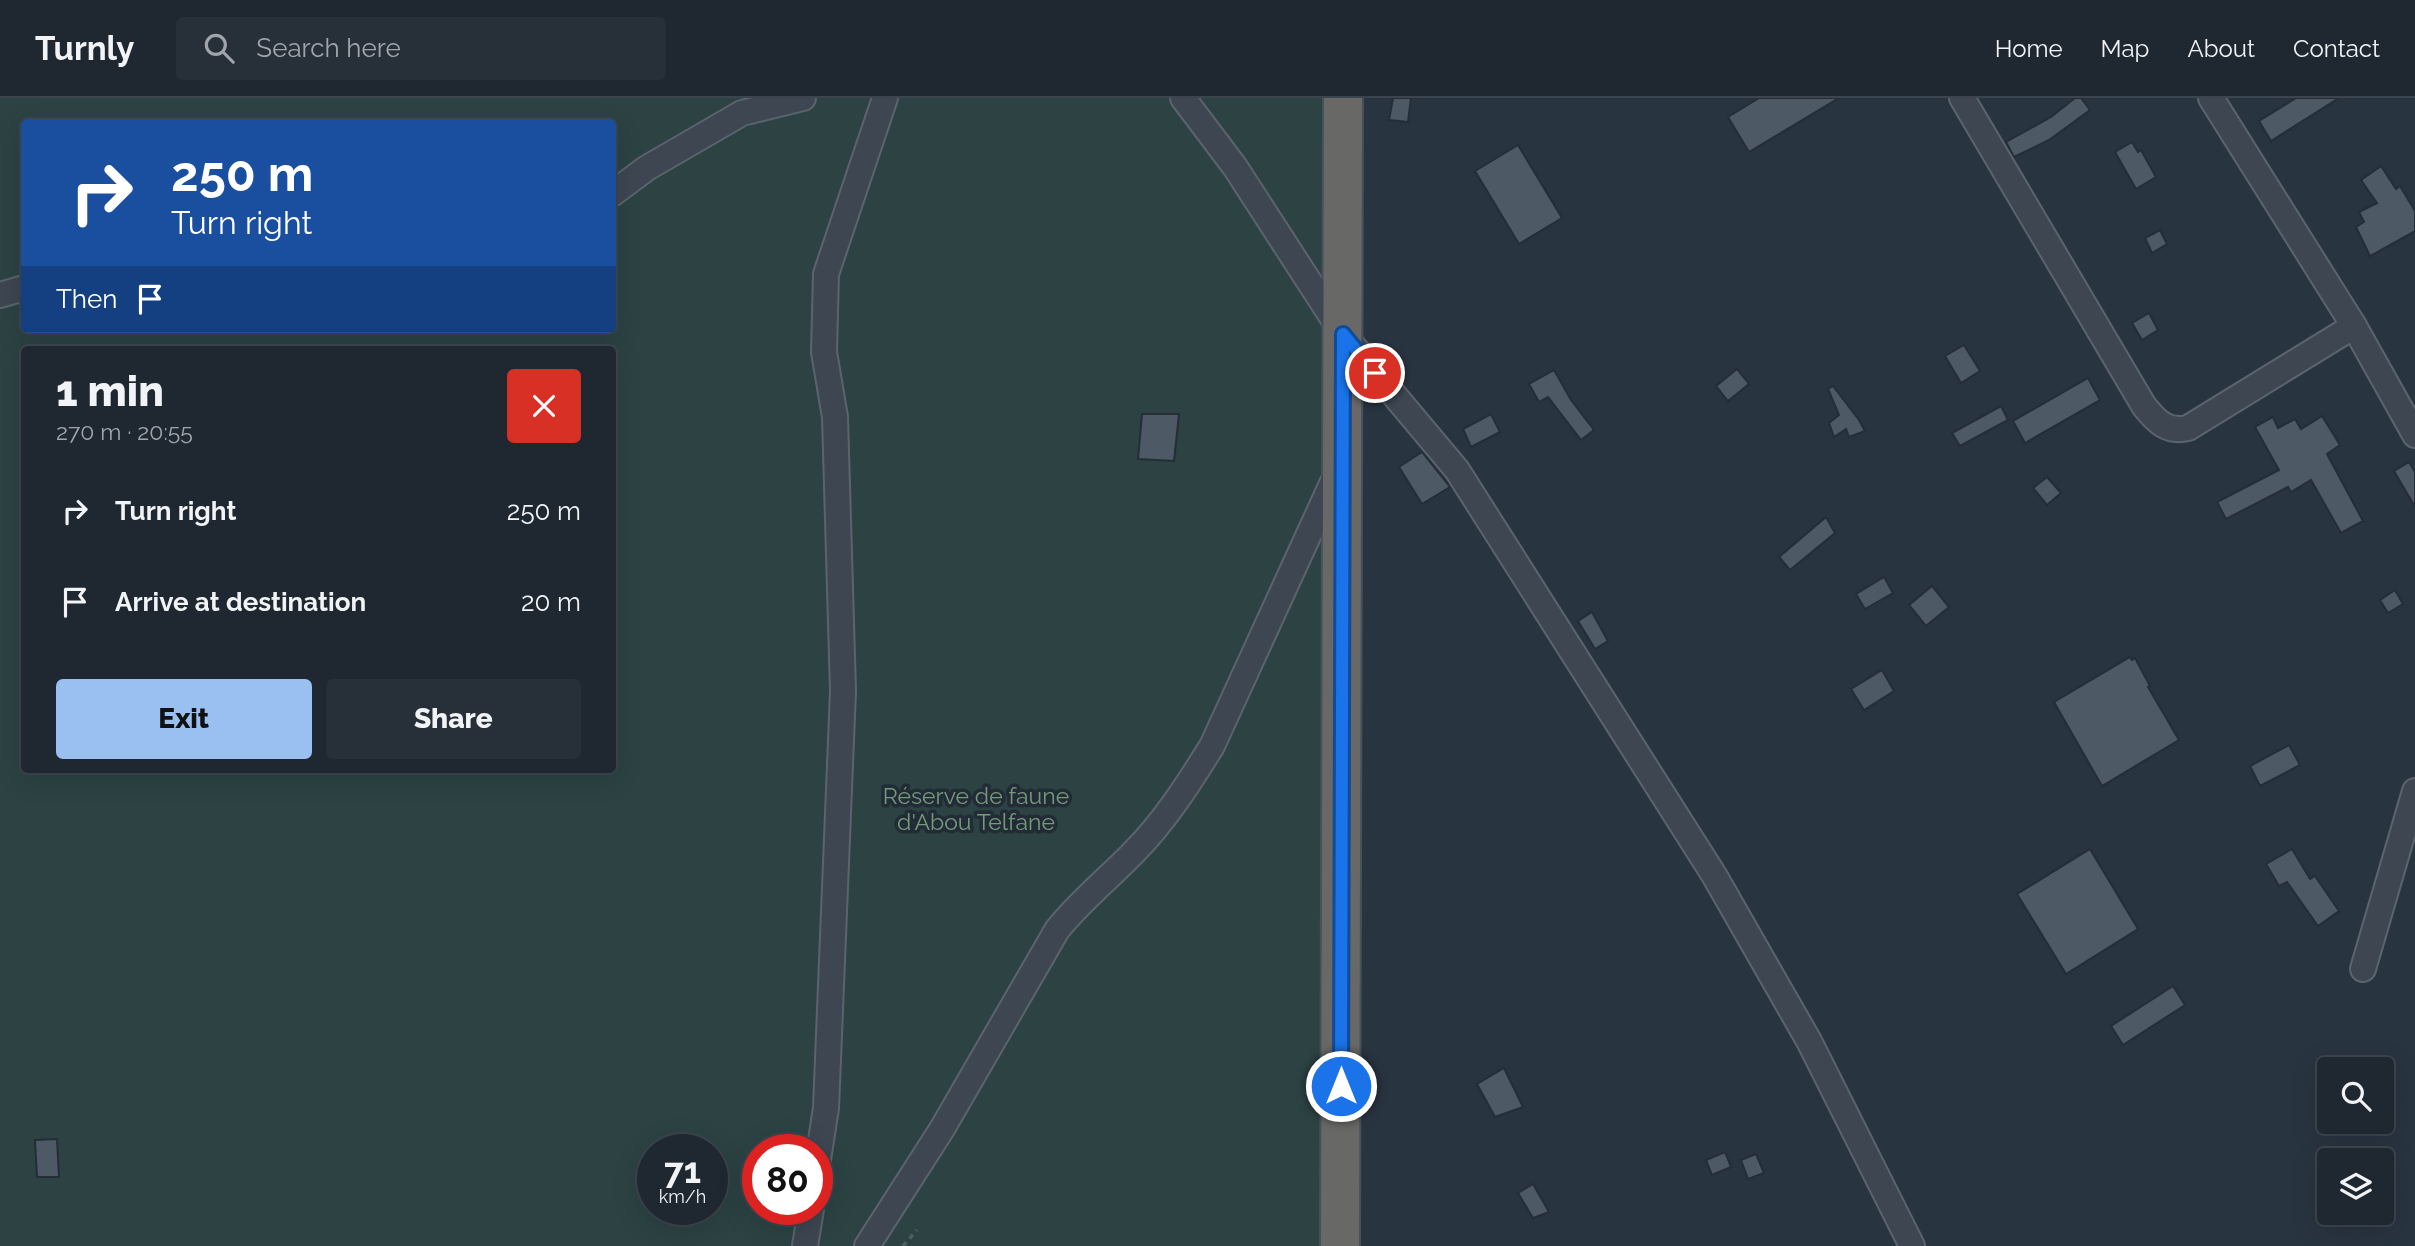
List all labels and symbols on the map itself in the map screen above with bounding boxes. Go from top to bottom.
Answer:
pin [1345,343,1405,403]
park label: Réserve de faune d'Abou Telfane [883,782,1069,835]
position arrow [1304,1049,1378,1123]
speed limit sign: 80 [742,1134,833,1225]

